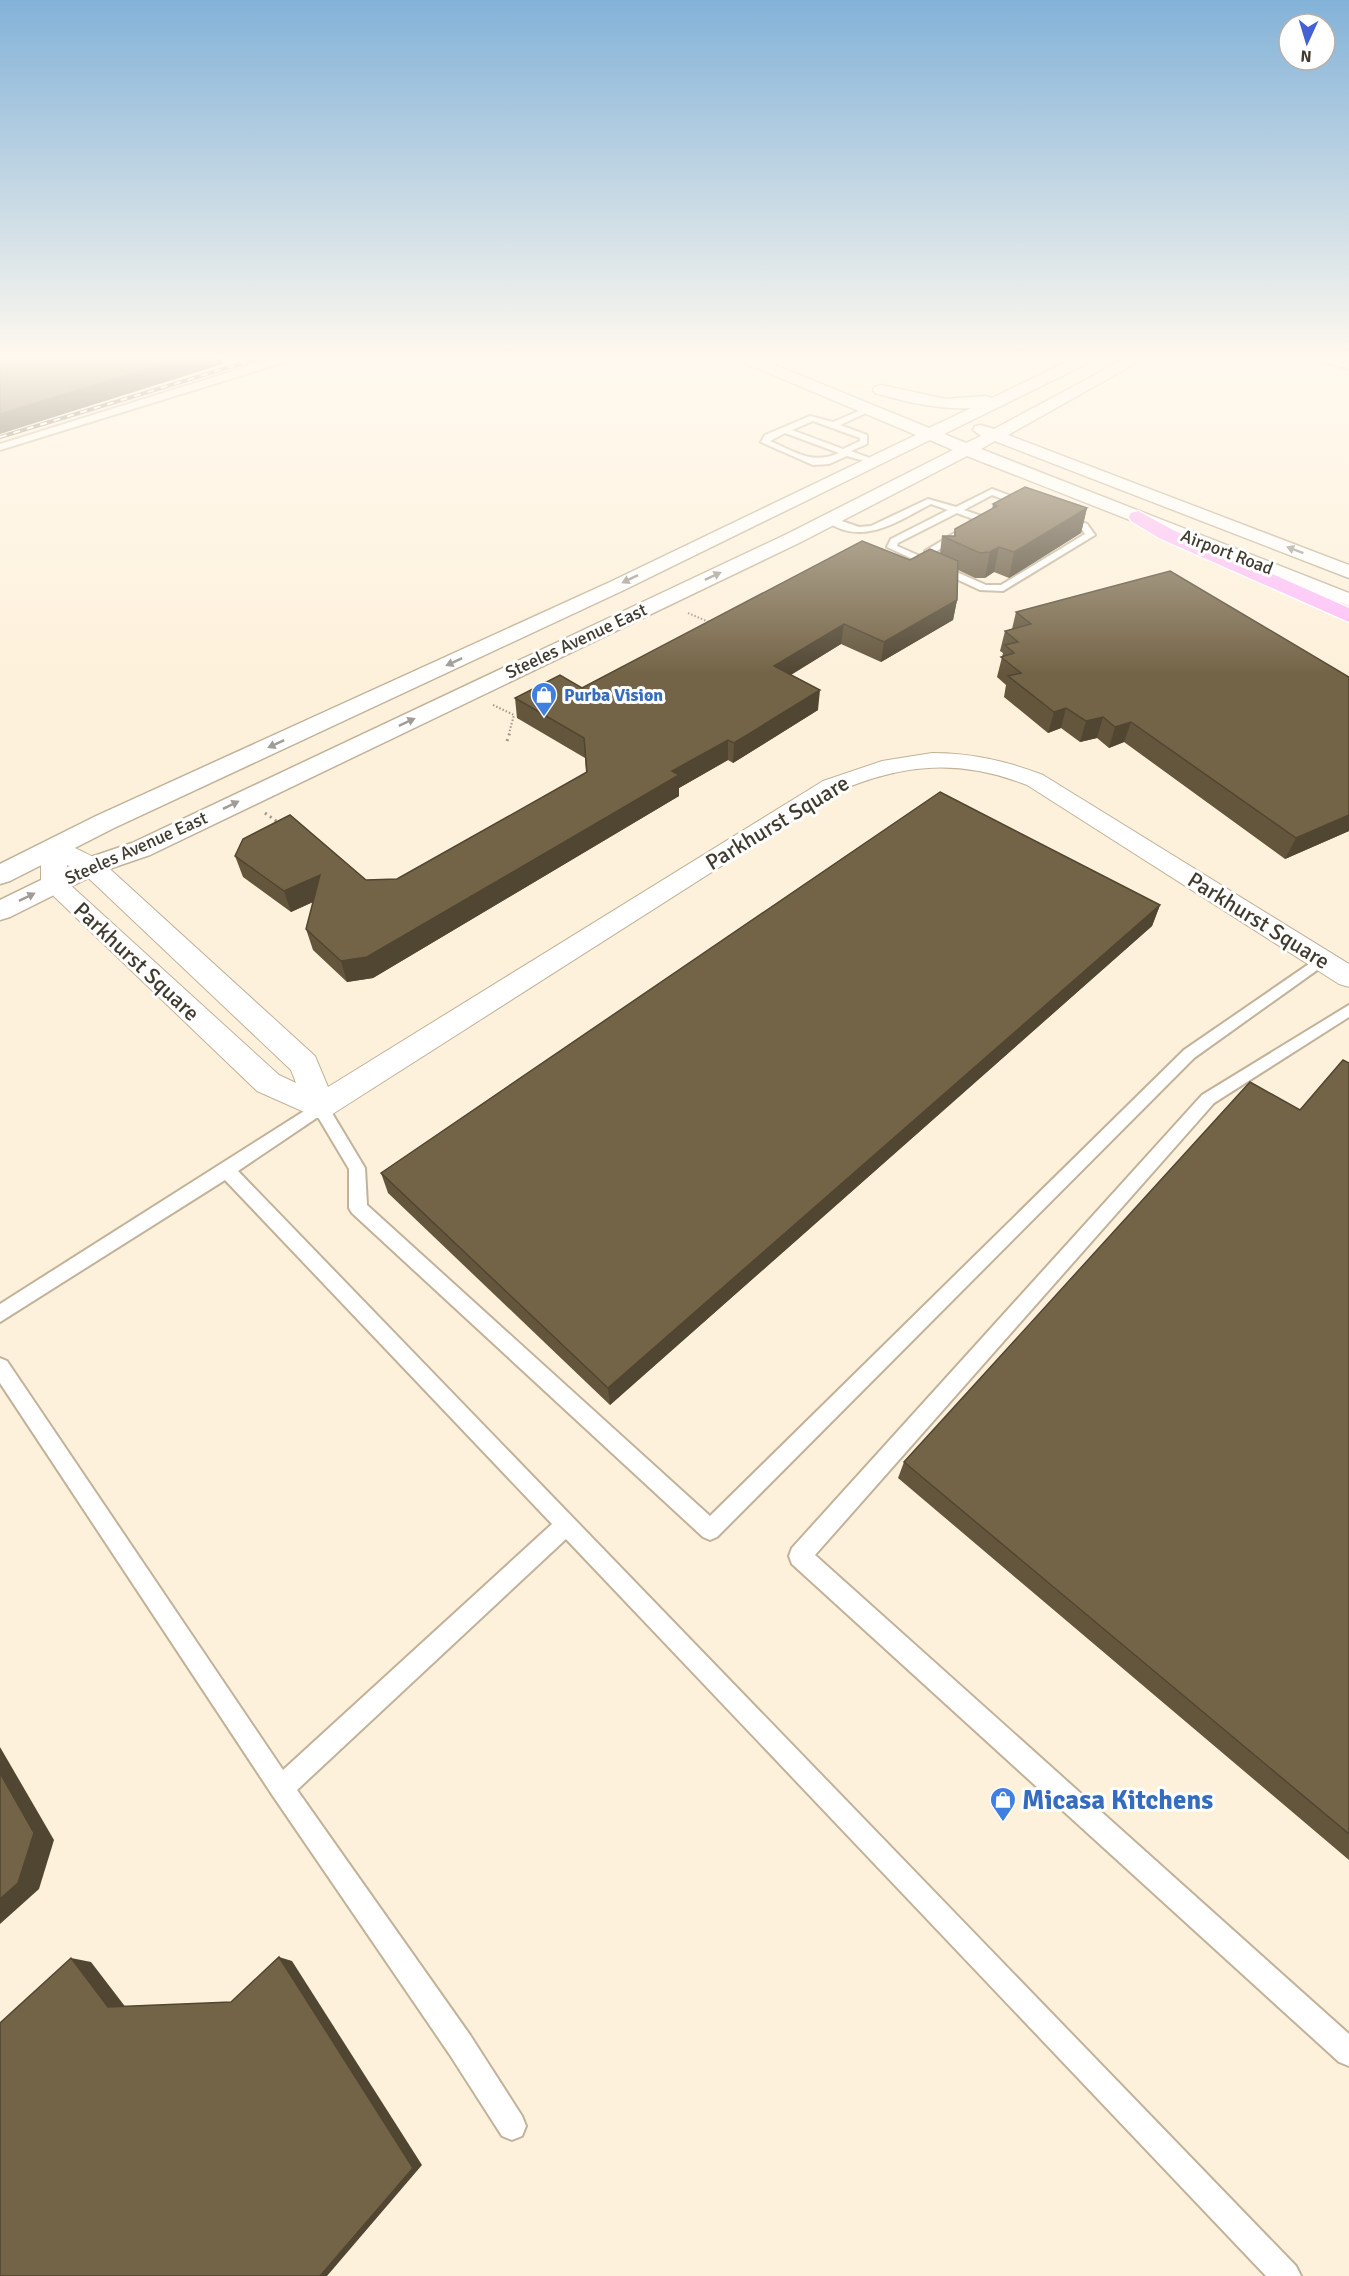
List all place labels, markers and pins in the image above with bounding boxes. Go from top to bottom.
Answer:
shop icon: Purba Vision [529,680,559,718]
place label: Purba Vision [564,684,663,706]
place label: Micasa Kitchens [1022,1784,1213,1817]
shop icon: Micasa Kitchens [988,1785,1018,1823]

